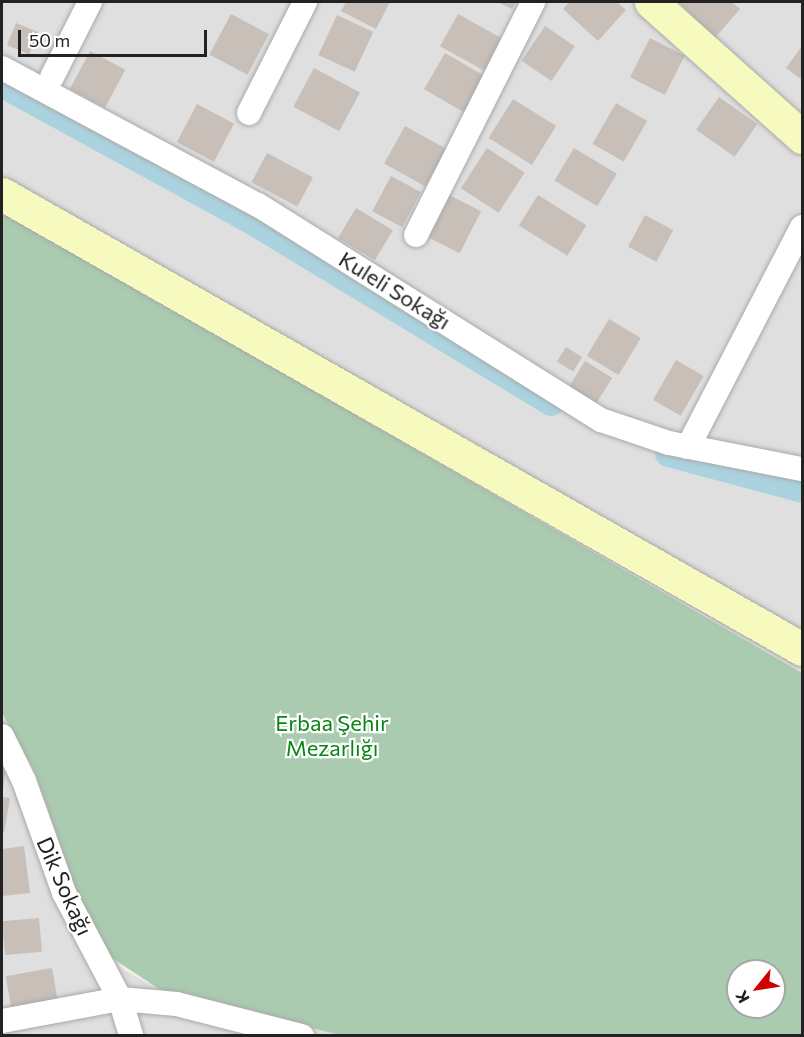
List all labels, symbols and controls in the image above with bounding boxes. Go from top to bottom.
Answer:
scale bar [21,18,210,56]
text: 50 m [29,29,70,51]
street label: Kuleli Sokağı [334,245,456,335]
park label: Erbaa Şehir Mezarlığı [275,709,389,760]
street label: Dik Sokağı [32,833,98,939]
north arrow [726,959,786,1019]
text: K [731,988,753,1007]

